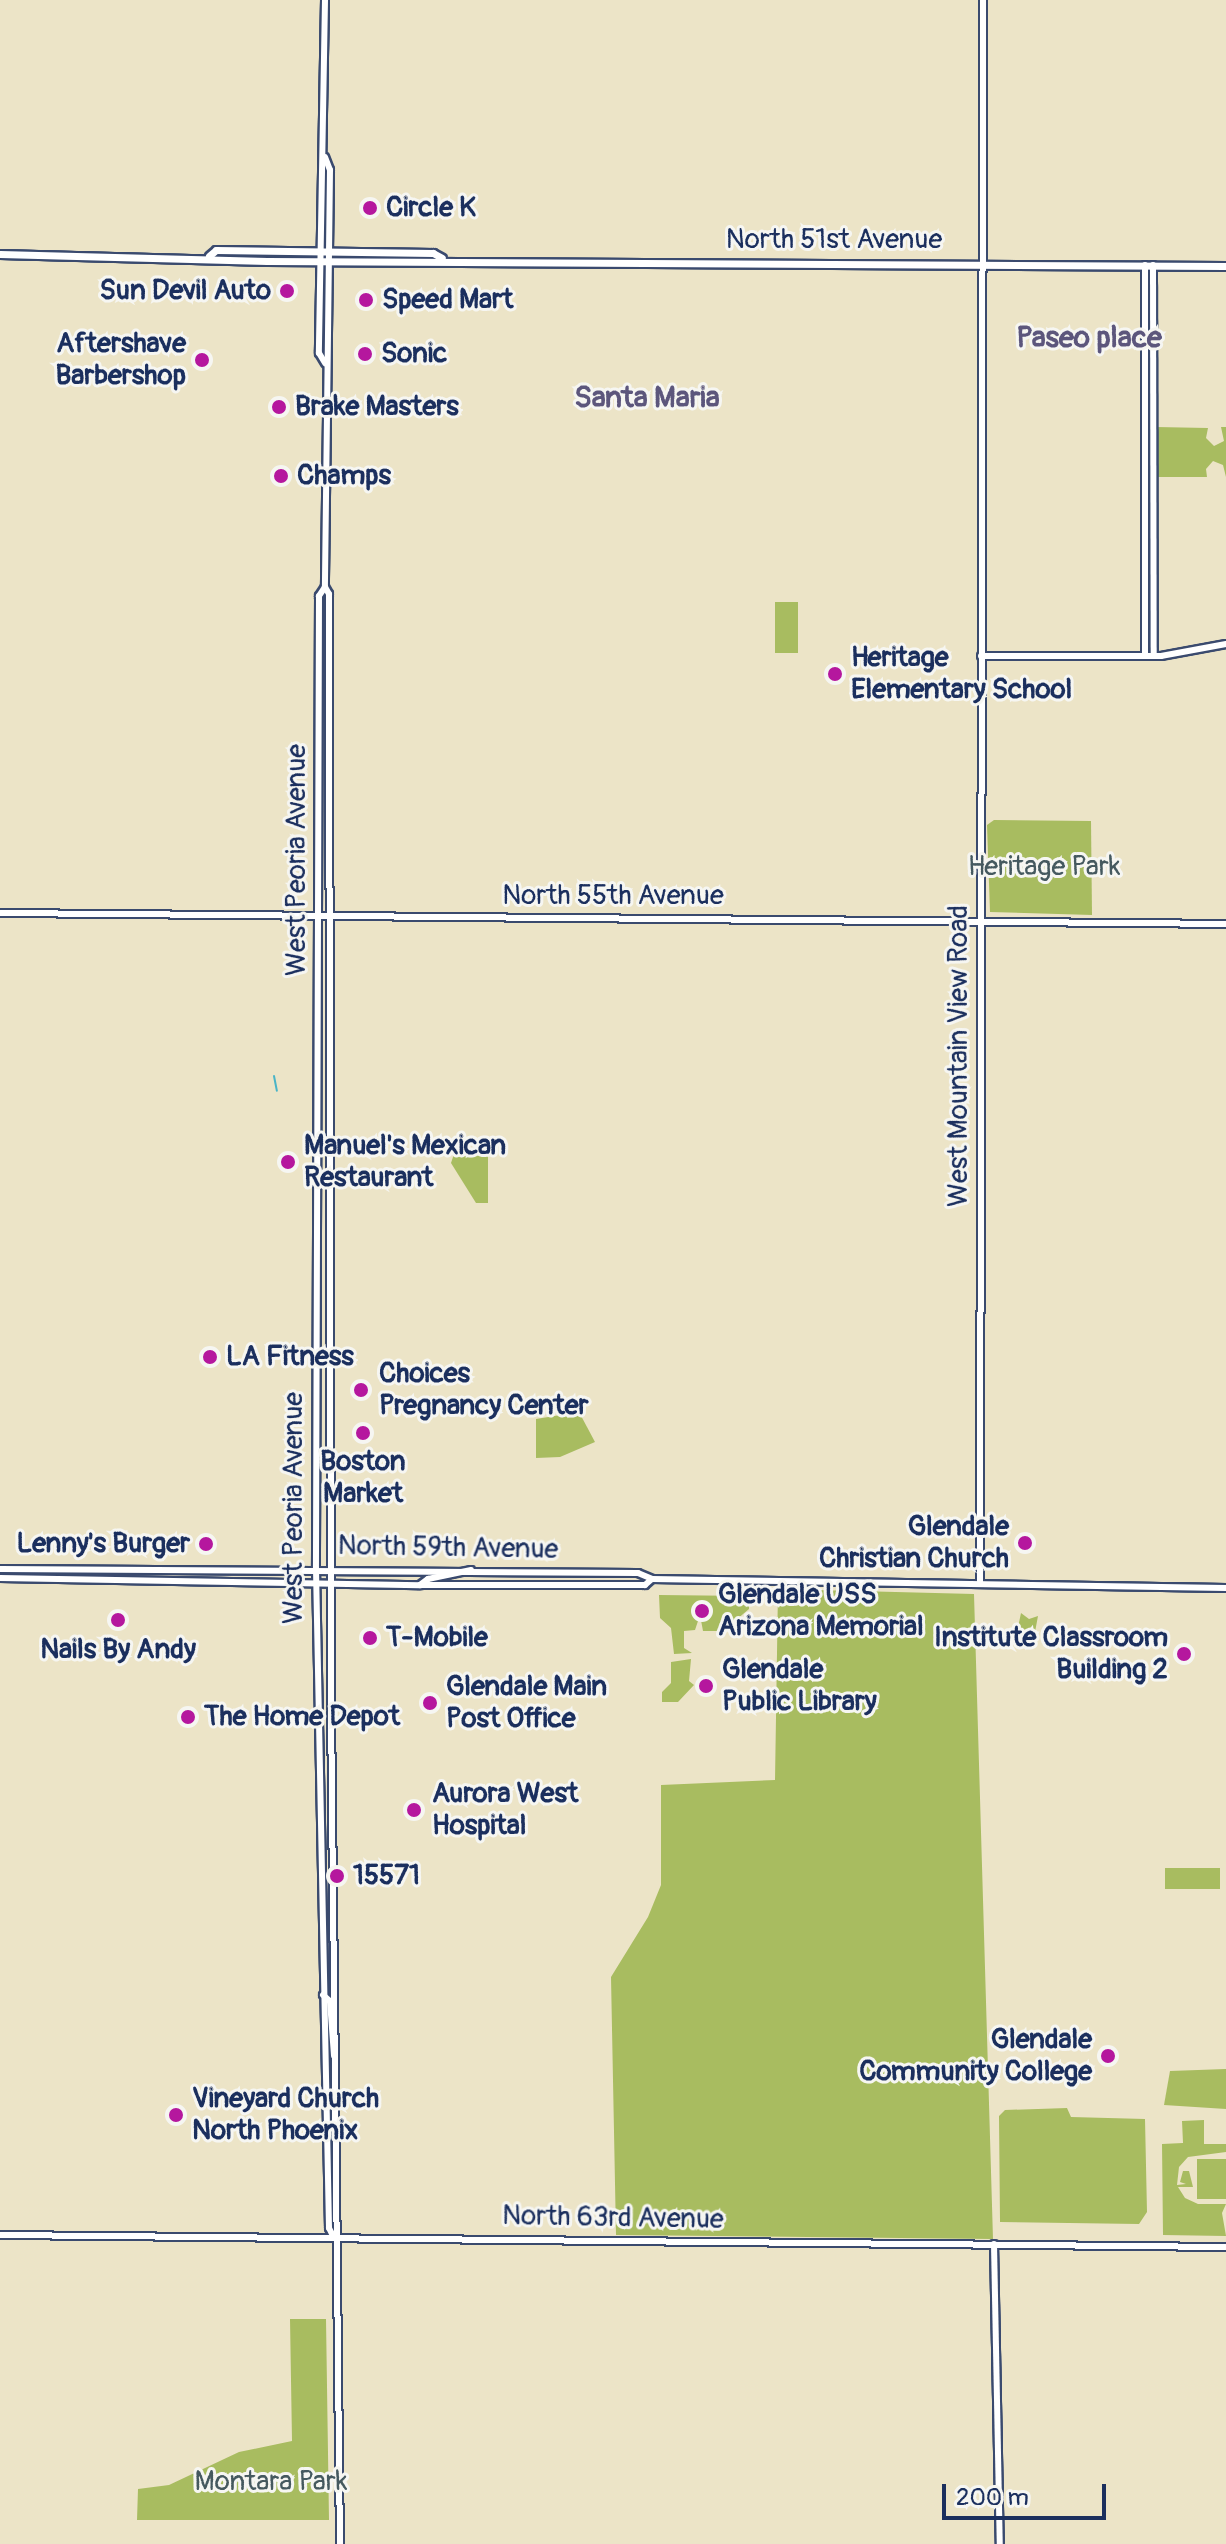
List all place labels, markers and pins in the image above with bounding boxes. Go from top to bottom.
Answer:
place label: Circle K [386,191,476,225]
marker: Circle K [361,199,379,217]
place label: Sun Devil Auto [100,274,271,308]
marker: Sun Devil Auto [278,282,296,300]
place label: Speed Mart [382,283,513,317]
marker: Speed Mart [357,291,375,309]
place label: Aftershave Barbershop [55,327,186,393]
place label: Sonic [381,337,447,371]
marker: Sonic [356,345,374,363]
marker: Aftershave Barbershop [193,351,211,369]
place label: Brake Masters [295,390,459,424]
marker: Brake Masters [270,398,288,416]
place label: Champs [297,459,391,493]
marker: Champs [272,467,290,485]
place label: Heritage Elementary School [851,641,1072,707]
marker: Heritage Elementary School [826,665,844,683]
place label: Manuel's Mexican Restaurant [304,1129,506,1195]
marker: Manuel's Mexican Restaurant [279,1153,297,1171]
place label: LA Fitness [226,1340,354,1374]
marker: LA Fitness [201,1348,219,1366]
place label: Choices Pregnancy Center [379,1357,589,1423]
marker: Choices Pregnancy Center [350,1379,372,1401]
marker: Boston Market [354,1424,372,1442]
place label: Boston Market [320,1445,406,1511]
place label: Glendale Christian Church [819,1510,1009,1576]
place label: Lenny's Burger [16,1527,190,1561]
marker: Glendale Christian Church [1016,1534,1034,1552]
marker: Lenny's Burger [197,1535,215,1553]
place label: Glendale USS Arizona Memorial [718,1578,924,1644]
marker: Glendale USS Arizona Memorial [693,1602,711,1620]
marker: Nails By Andy [109,1611,127,1629]
place label: T-Mobile [386,1621,488,1655]
place label: Institute Classroom Building 2 [934,1621,1168,1687]
marker: T-Mobile [361,1629,379,1647]
place label: Nails By Andy [40,1633,196,1667]
marker: Institute Classroom Building 2 [1175,1645,1193,1663]
place label: Glendale Public Library [722,1653,877,1719]
place label: Glendale Main Post Office [446,1670,607,1736]
marker: Glendale Public Library [697,1677,715,1695]
marker: Glendale Main Post Office [421,1694,439,1712]
place label: The Home Depot [204,1700,400,1734]
marker: The Home Depot [179,1708,197,1726]
place label: Aurora West Hospital [432,1777,578,1843]
marker: Aurora West Hospital [403,1799,425,1821]
place label: 15571 [353,1859,420,1893]
marker: 15571 [328,1867,346,1885]
place label: Glendale Community College [859,2023,1092,2089]
marker: Glendale Community College [1099,2047,1117,2065]
place label: Vineyard Church North Phoenix [192,2082,379,2148]
marker: Vineyard Church North Phoenix [167,2106,185,2124]

